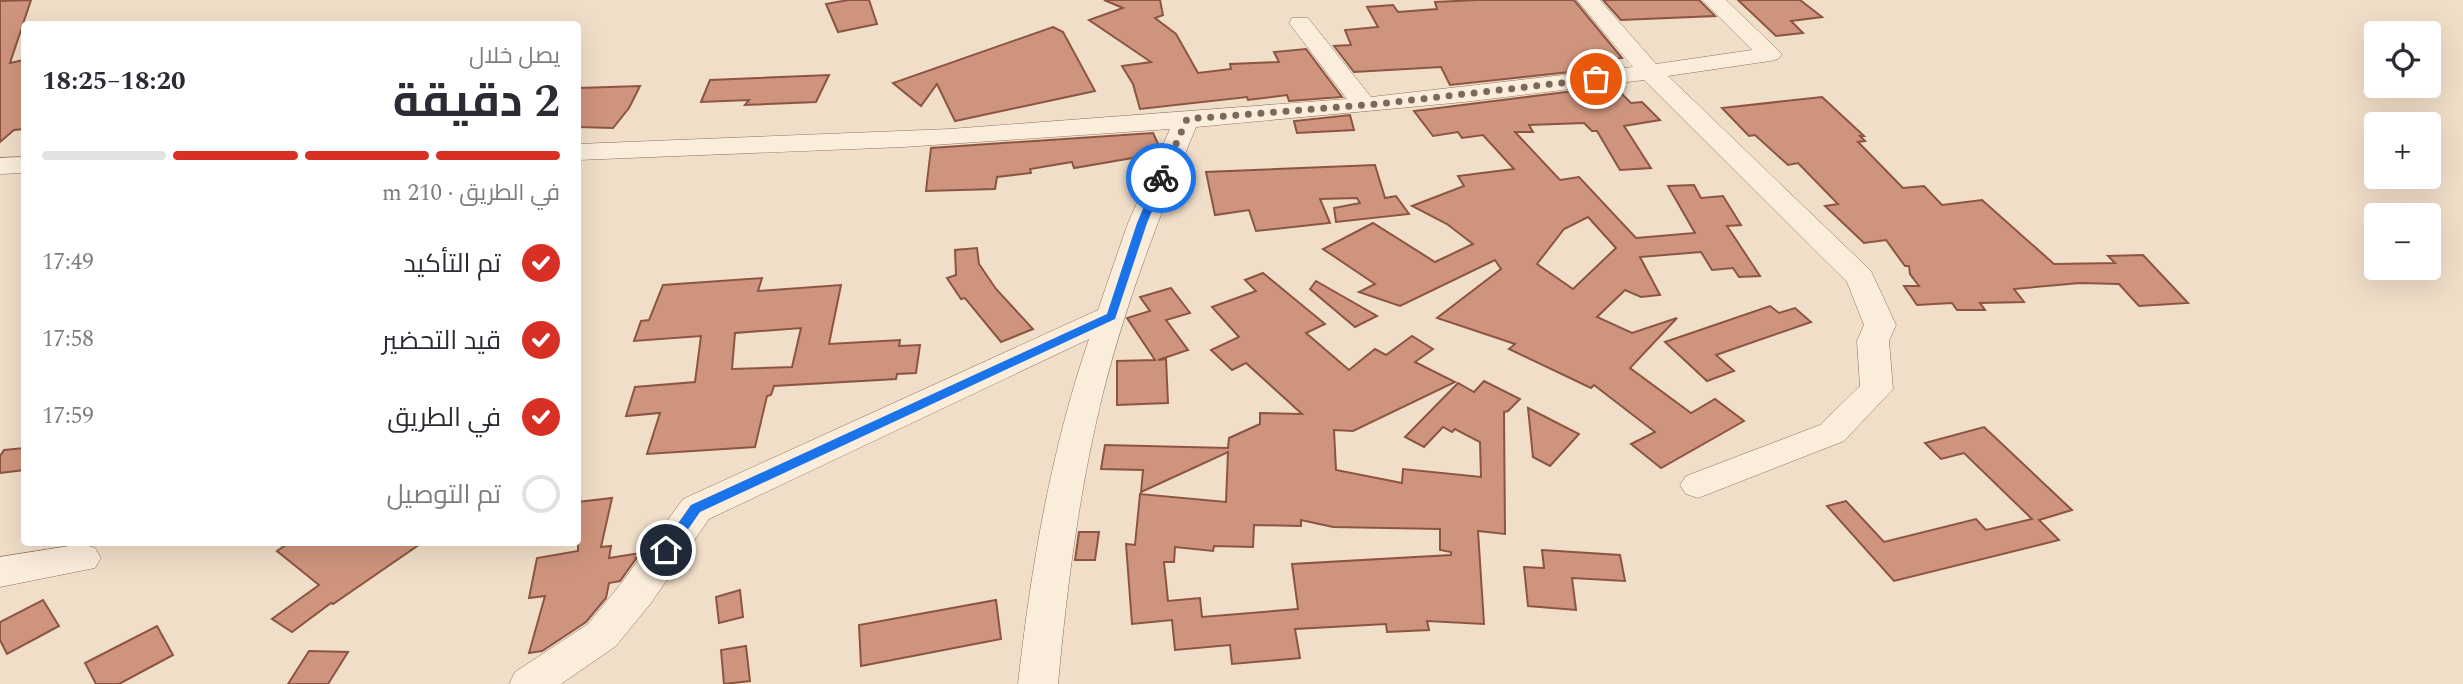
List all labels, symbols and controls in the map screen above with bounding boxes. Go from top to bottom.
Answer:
map controls [2364,21,2441,280]
button: locate [2364,21,2441,98]
text: يصل خلال [469,39,560,74]
pin [1566,49,1626,109]
icon: bag [1577,60,1615,98]
text: 18:20–18:25 [42,61,186,101]
text: 2 دقيقة [393,67,560,137]
button: + [2364,112,2441,189]
courier [1126,143,1196,213]
icon: bike [1142,159,1180,197]
text: في الطريق · 210 m [382,176,560,211]
button: − [2364,203,2441,280]
text: تم التأكيد [403,244,501,284]
icon: check [522,244,560,282]
text: 17:49 [42,245,94,280]
text: قيد التحضير [382,321,501,361]
icon: check [522,321,560,359]
text: 17:58 [42,322,94,357]
text: في الطريق [387,398,501,438]
icon: check [522,398,560,436]
text: 17:59 [42,399,94,434]
text: تم التوصيل [386,475,501,515]
pin [636,520,696,580]
icon: home [647,531,685,569]

